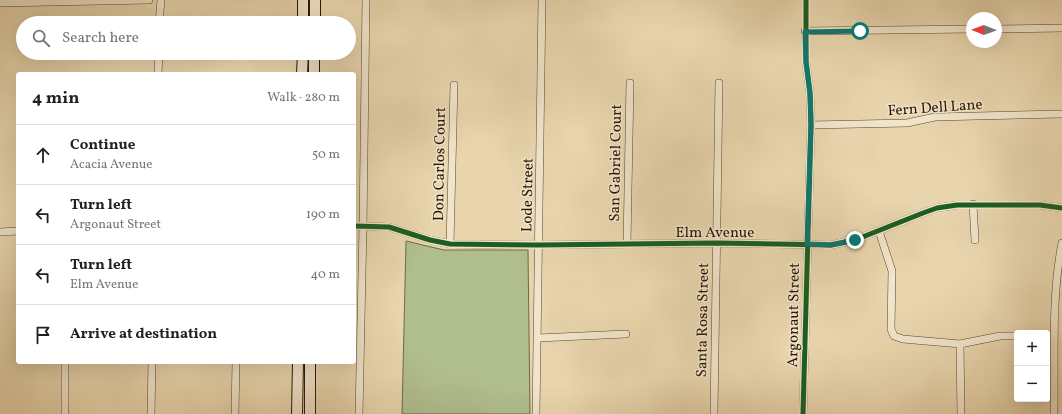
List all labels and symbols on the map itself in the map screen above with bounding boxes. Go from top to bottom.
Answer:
north arrow [966,12,1002,48]
route start [851,22,869,40]
street label: Fern Dell Lane [887,95,983,122]
street label: San Gabriel Court [605,104,628,222]
street label: Don Carlos Court [429,107,452,221]
street label: Lode Street [517,158,540,232]
street label: Elm Avenue [676,223,754,244]
route end [846,231,864,249]
street label: Argonaut Street [783,262,806,368]
street label: Santa Rosa Street [692,263,715,377]

